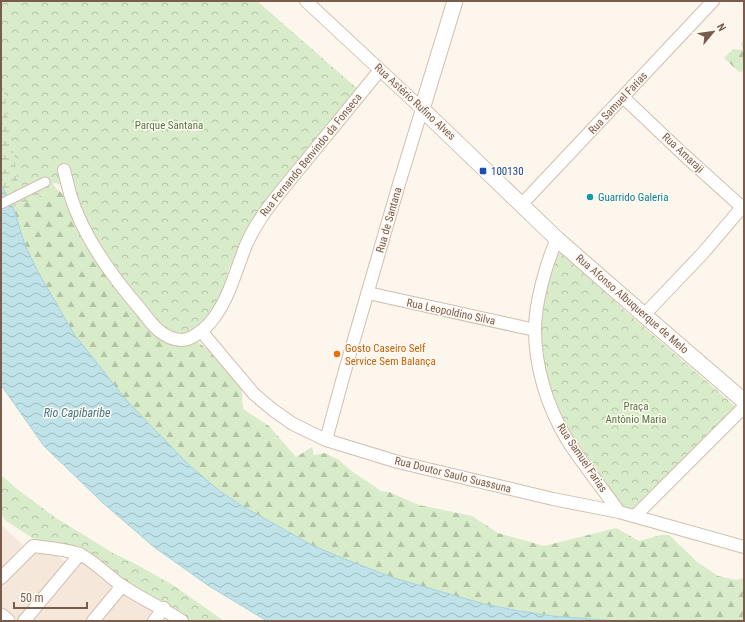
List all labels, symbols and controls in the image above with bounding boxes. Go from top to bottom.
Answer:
north arrow [693,12,733,52]
text: N [714,21,729,34]
street label: Rua Astério Rufino Alves [372,61,458,143]
street label: Rua Samuel Farias [586,69,650,137]
street label: Rua Fernando Benvindo da Fonseca [257,91,365,219]
park label: Parque Santana [135,119,203,132]
street label: Rua Amaraji [659,130,707,176]
place label: 100130 [491,165,524,178]
marker: 100130 [478,166,488,176]
street label: Rua de Santana [373,186,405,254]
place label: Guarrido Galeria [598,191,668,204]
marker: Guarrido Galeria [585,192,595,202]
street label: Rua Afonso Albuquerque de Melo [573,252,691,357]
street label: Rua Leopoldino Silva [405,296,497,328]
place label: Gosto Caseiro Self Service Sem Balança [345,342,436,368]
marker: Gosto Caseiro Self Service Sem Balança [332,349,342,359]
park label: Praça Antônio Maria [606,400,666,426]
water label: Rio Capibaribe [44,406,111,420]
street label: Rua Samuel Farias [554,421,610,495]
street label: Rua Doutor Saulo Suassuna [393,454,513,496]
scale bar [14,584,87,610]
text: 50 m [20,591,44,605]

